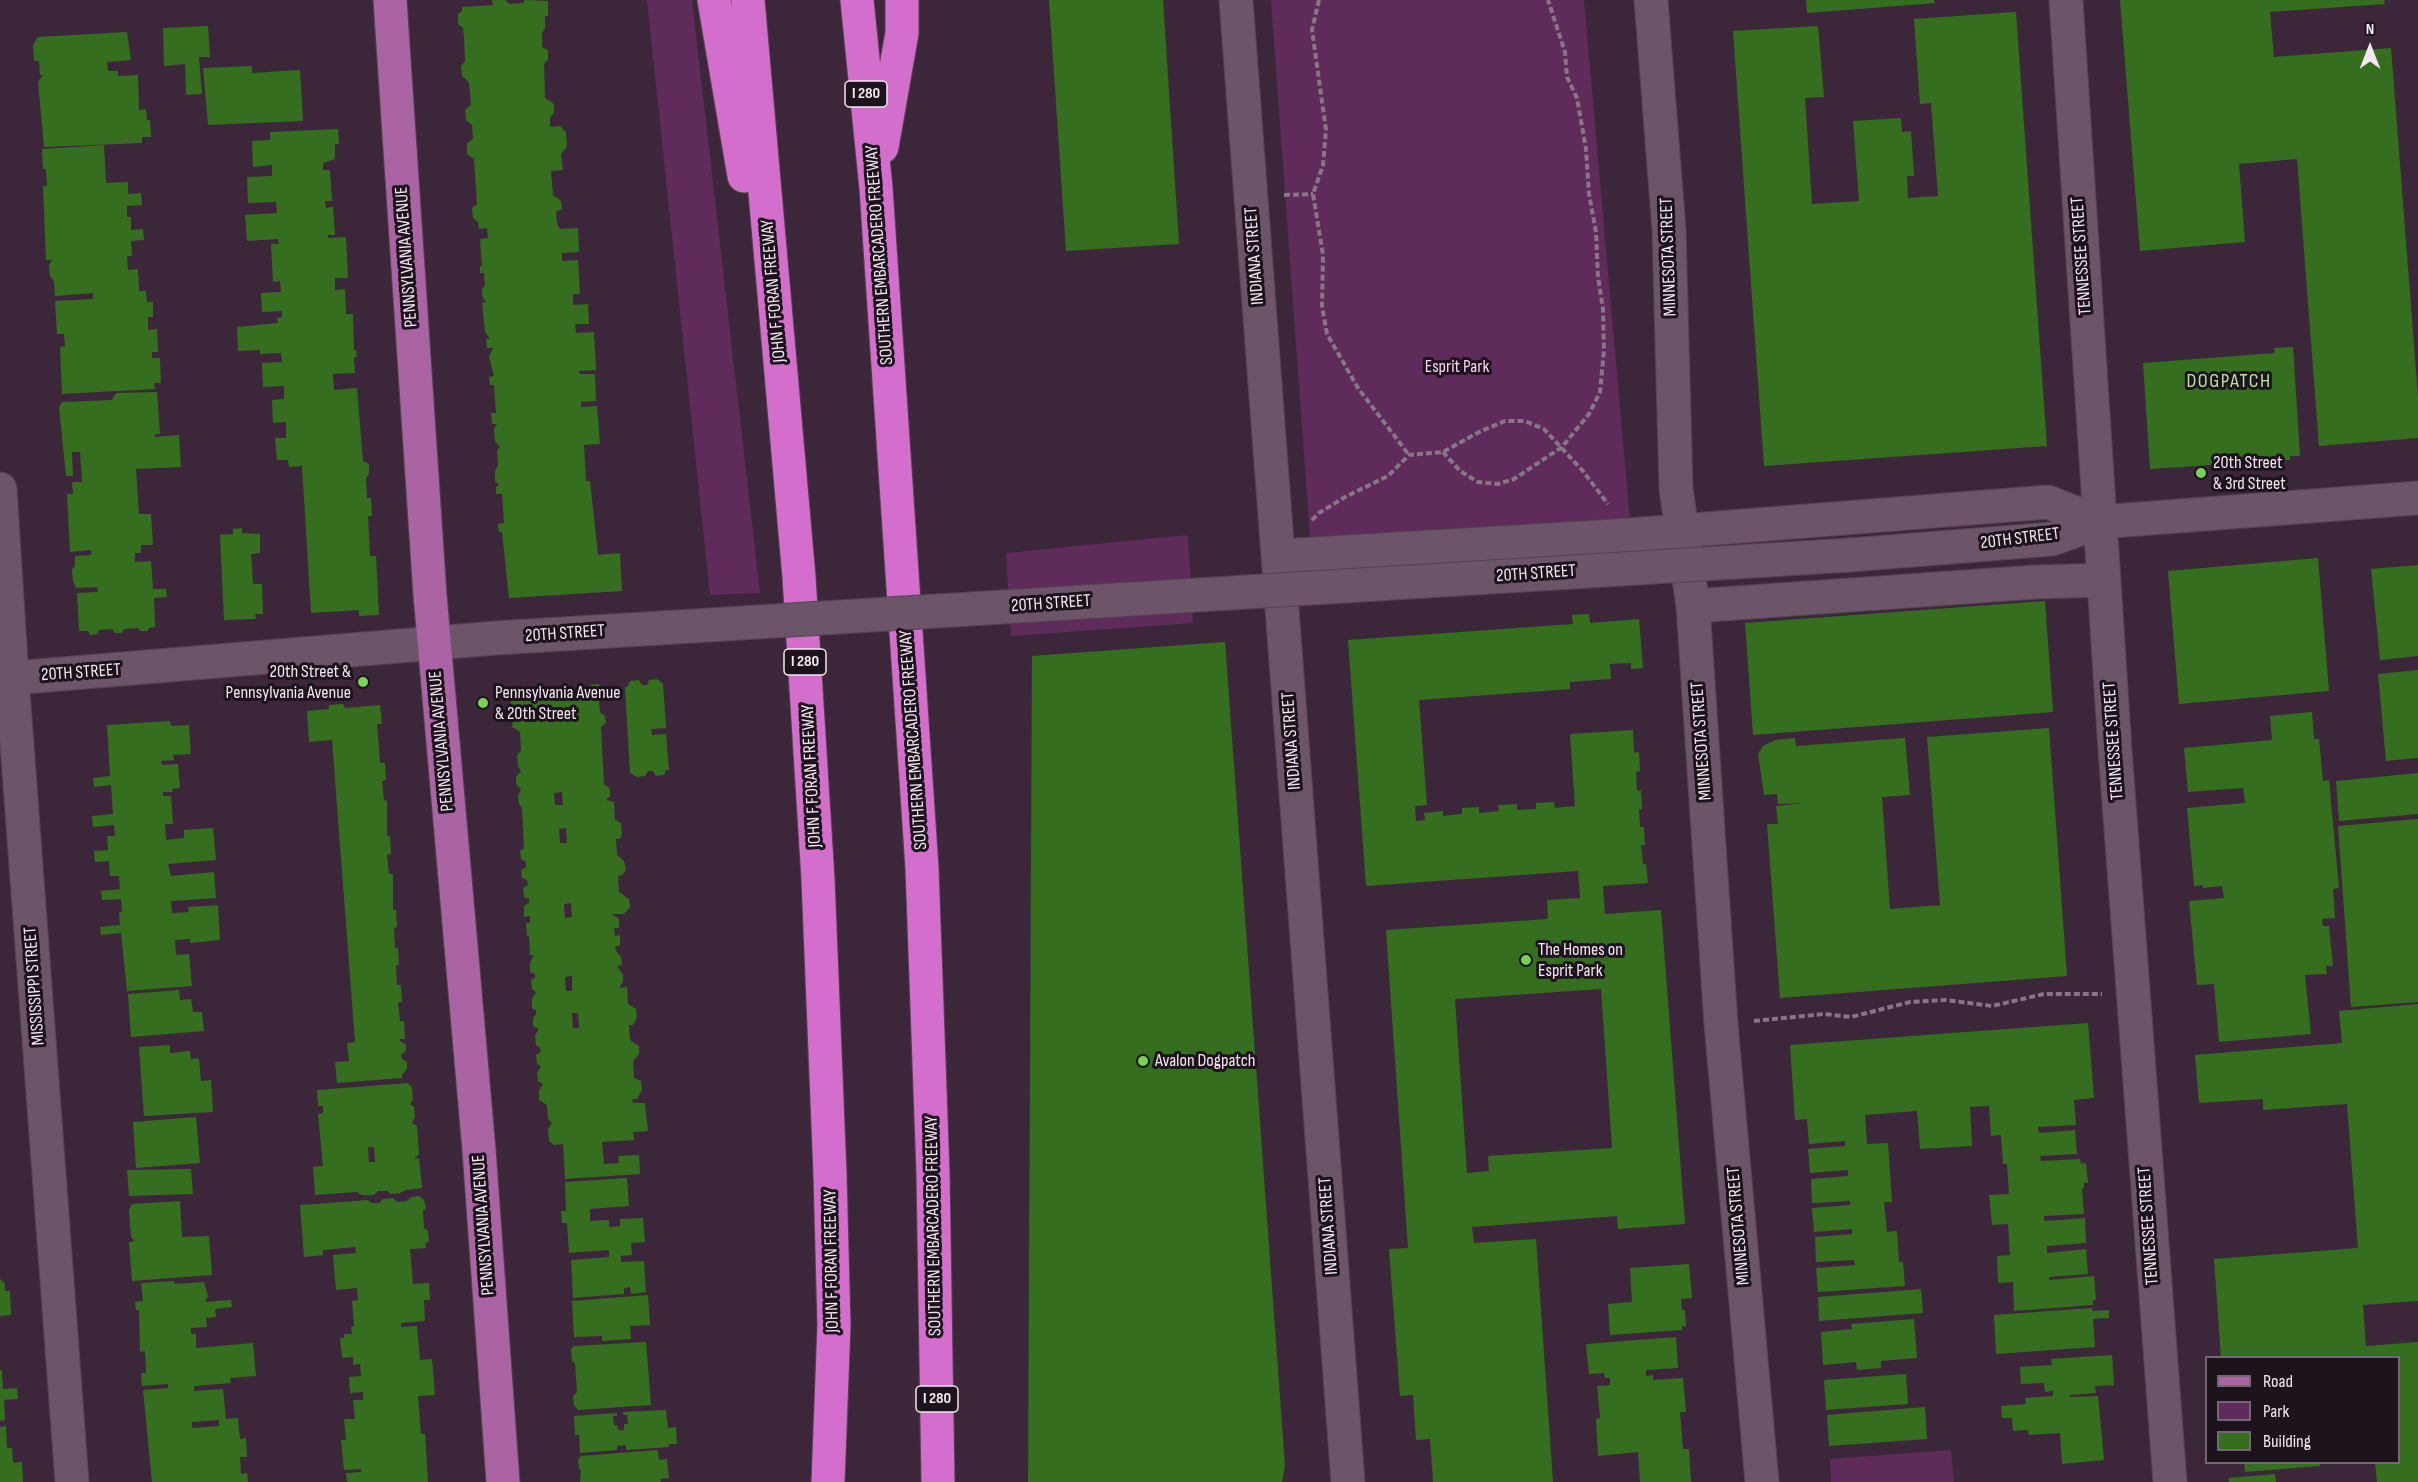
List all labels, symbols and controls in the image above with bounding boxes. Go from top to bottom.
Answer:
north arrow [2340,18,2400,78]
text: N [2366,20,2374,39]
road number: I 280 [845,81,887,107]
street label: SOUTHERN EMBARCADERO FREEWAY [862,144,898,366]
street label: PENNSYLVANIA AVENUE [391,186,423,328]
street label: TENNESSEE STREET [2067,196,2097,316]
street label: MINNESOTA STREET [1656,197,1682,317]
street label: INDIANA STREET [1241,206,1269,306]
street label: JOHN F FORAN FREEWAY [757,219,791,363]
park label: Esprit Park [1425,356,1489,378]
district label: DOGPATCH [2186,370,2272,394]
place label: 20th Street & 3rd Street [2213,452,2286,494]
marker: 20th Street & 3rd Street [2194,466,2208,480]
street label: 20TH STREET [1979,523,2061,555]
street label: 20TH STREET [1496,560,1576,588]
street label: 20TH STREET [1011,590,1091,618]
street label: 20TH STREET [525,620,605,648]
street label: SOUTHERN EMBARCADERO FREEWAY [896,629,932,851]
road number: I 280 [784,649,826,675]
street label: 20TH STREET [41,659,121,687]
place label: 20th Street & Pennsylvania Avenue [226,661,351,704]
street label: PENNSYLVANIA AVENUE [425,670,459,812]
marker: 20th Street & Pennsylvania Avenue [356,675,370,689]
street label: MINNESOTA STREET [1687,681,1717,801]
street label: TENNESSEE STREET [2099,681,2129,801]
place label: Pennsylvania Avenue & 20th Street [495,682,620,724]
street label: INDIANA STREET [1278,691,1306,791]
marker: Pennsylvania Avenue & 20th Street [476,696,490,710]
street label: JOHN F FORAN FREEWAY [797,704,827,848]
street label: MISSISSIPPI STREET [20,926,50,1046]
place label: The Homes on Esprit Park [1538,939,1623,982]
marker: The Homes on Esprit Park [1519,953,1533,967]
place label: Avalon Dogpatch [1155,1050,1256,1072]
marker: Avalon Dogpatch [1136,1054,1150,1068]
street label: SOUTHERN EMBARCADERO FREEWAY [921,1116,947,1336]
street label: PENNSYLVANIA AVENUE [468,1154,500,1296]
street label: MINNESOTA STREET [1723,1166,1755,1286]
street label: TENNESSEE STREET [2134,1166,2164,1286]
street label: INDIANA STREET [1315,1176,1343,1276]
street label: JOHN F FORAN FREEWAY [820,1189,844,1333]
legend [2205,1356,2400,1464]
text: Road [2263,1371,2293,1392]
road number: I 280 [916,1386,958,1412]
text: Park [2263,1401,2289,1422]
text: Building [2263,1431,2311,1452]

